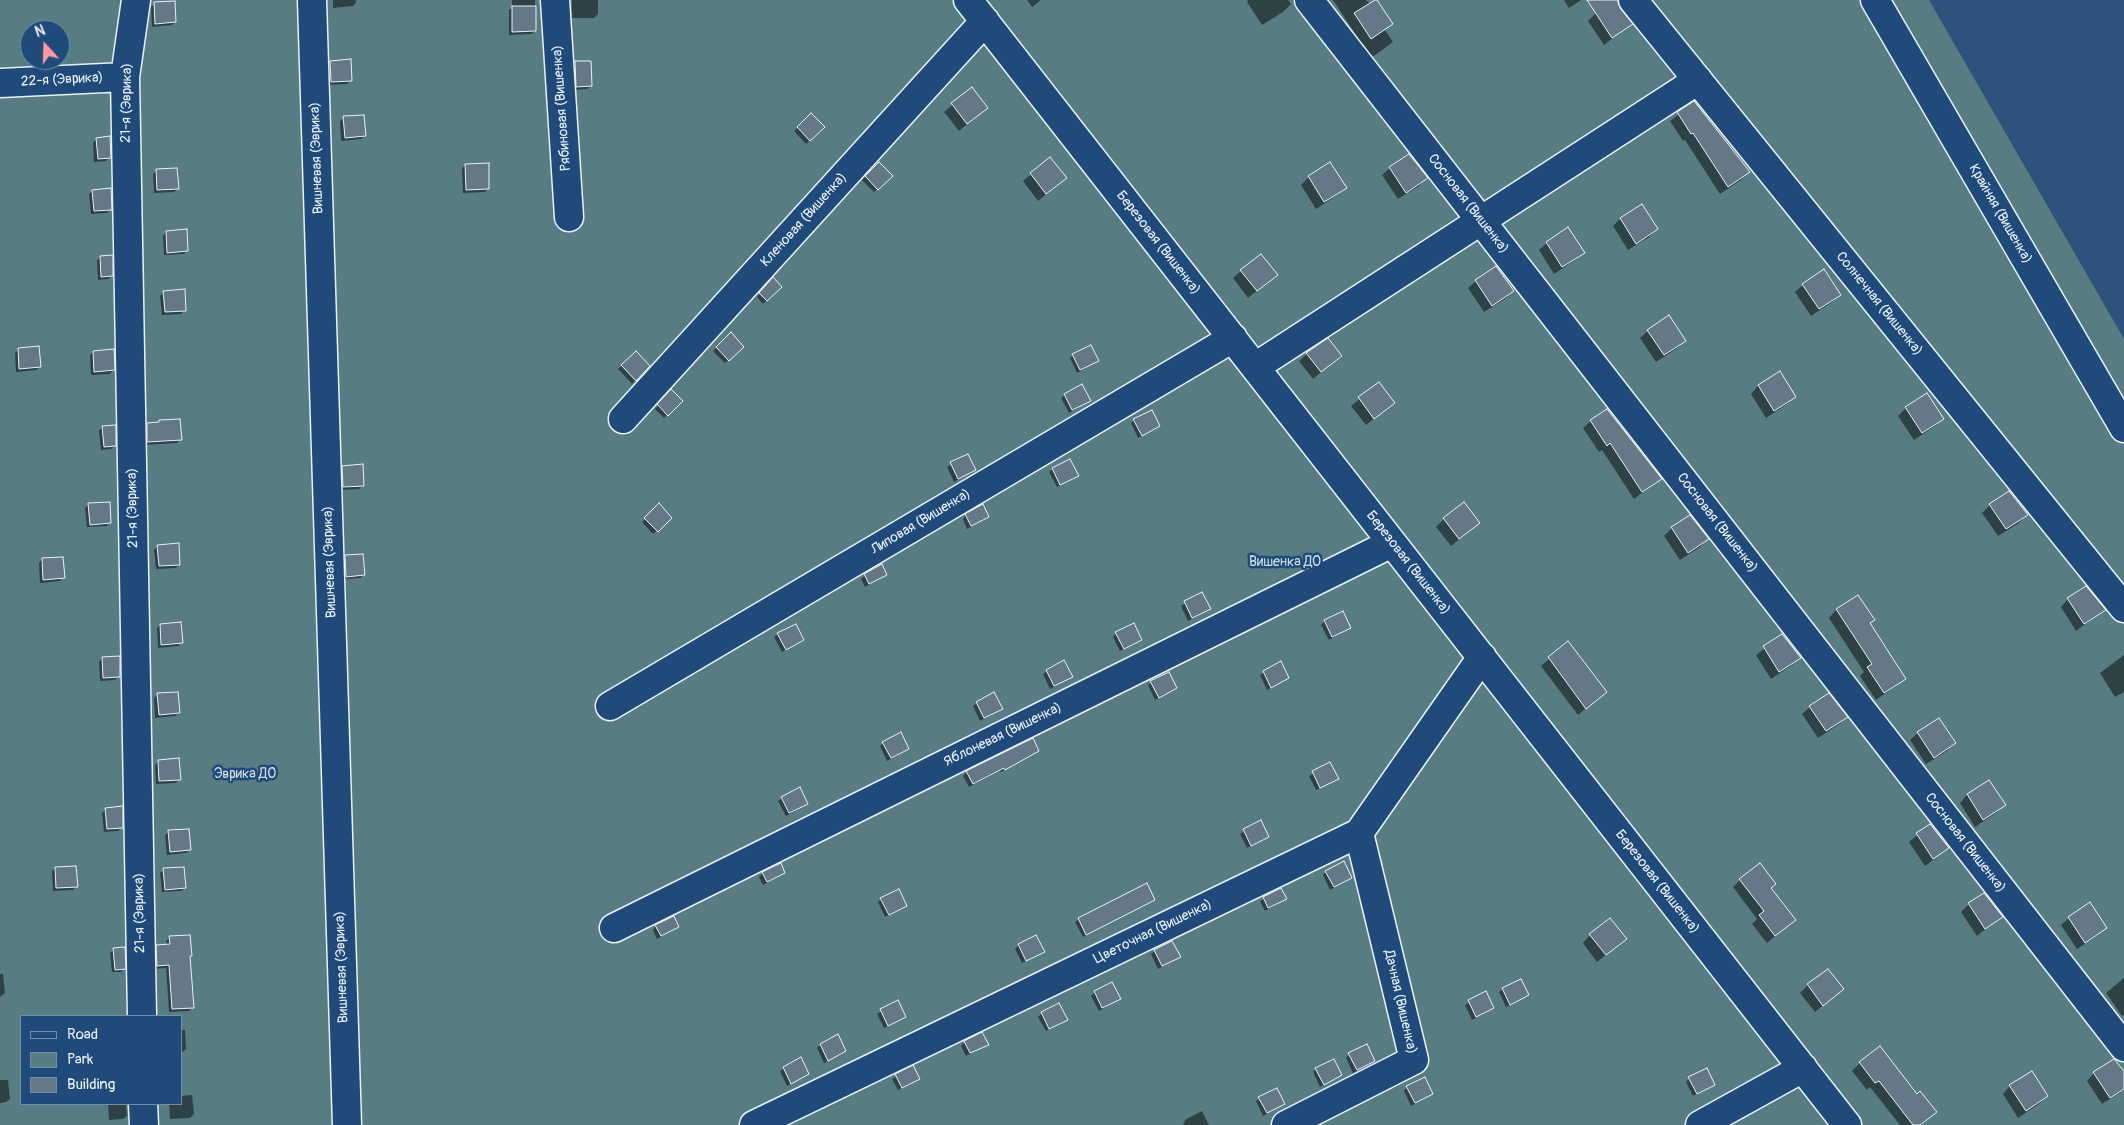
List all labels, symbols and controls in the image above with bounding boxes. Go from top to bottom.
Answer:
north arrow [20,20,70,70]
text: N [33,22,47,41]
street label: Рябиновая (Вишенка) [549,44,575,172]
street label: 21-я (Эврика) [118,63,136,143]
street label: 22-я (Эврика) [20,69,104,91]
street label: Вишневая (Эврика) [307,102,327,214]
street label: Сосновая (Вишенка) [1424,151,1512,257]
street label: Крайняя (Вишенка) [1965,161,2035,267]
street label: Кленовая (Вишенка) [757,169,851,271]
street label: Березовая (Вишенка) [1112,188,1204,298]
street label: Солнечная (Вишенка) [1832,249,1926,359]
street label: 21-я (Эврика) [124,468,142,548]
street label: Сосновая (Вишенка) [1673,470,1761,576]
street label: Липовая (Вишенка) [868,486,974,558]
street label: Вишневая (Эврика) [320,506,340,618]
street label: Березовая (Вишенка) [1362,508,1454,618]
park label: Вишенка ДО [1249,554,1321,570]
street label: Яблоневая (Вишенка) [941,699,1065,771]
park label: Эврика ДО [214,766,276,782]
street label: Сосновая (Вишенка) [1921,790,2009,896]
street label: Березовая (Вишенка) [1611,827,1703,937]
street label: 21-я (Эврика) [131,873,149,953]
street label: Цветочная (Вишенка) [1091,896,1215,968]
street label: Вишневая (Эврика) [332,911,352,1023]
street label: Дачная (Вишенка) [1380,948,1420,1056]
legend [20,1015,182,1105]
text: Road [67,1025,98,1044]
text: Park [67,1050,93,1069]
text: Building [67,1075,115,1094]

